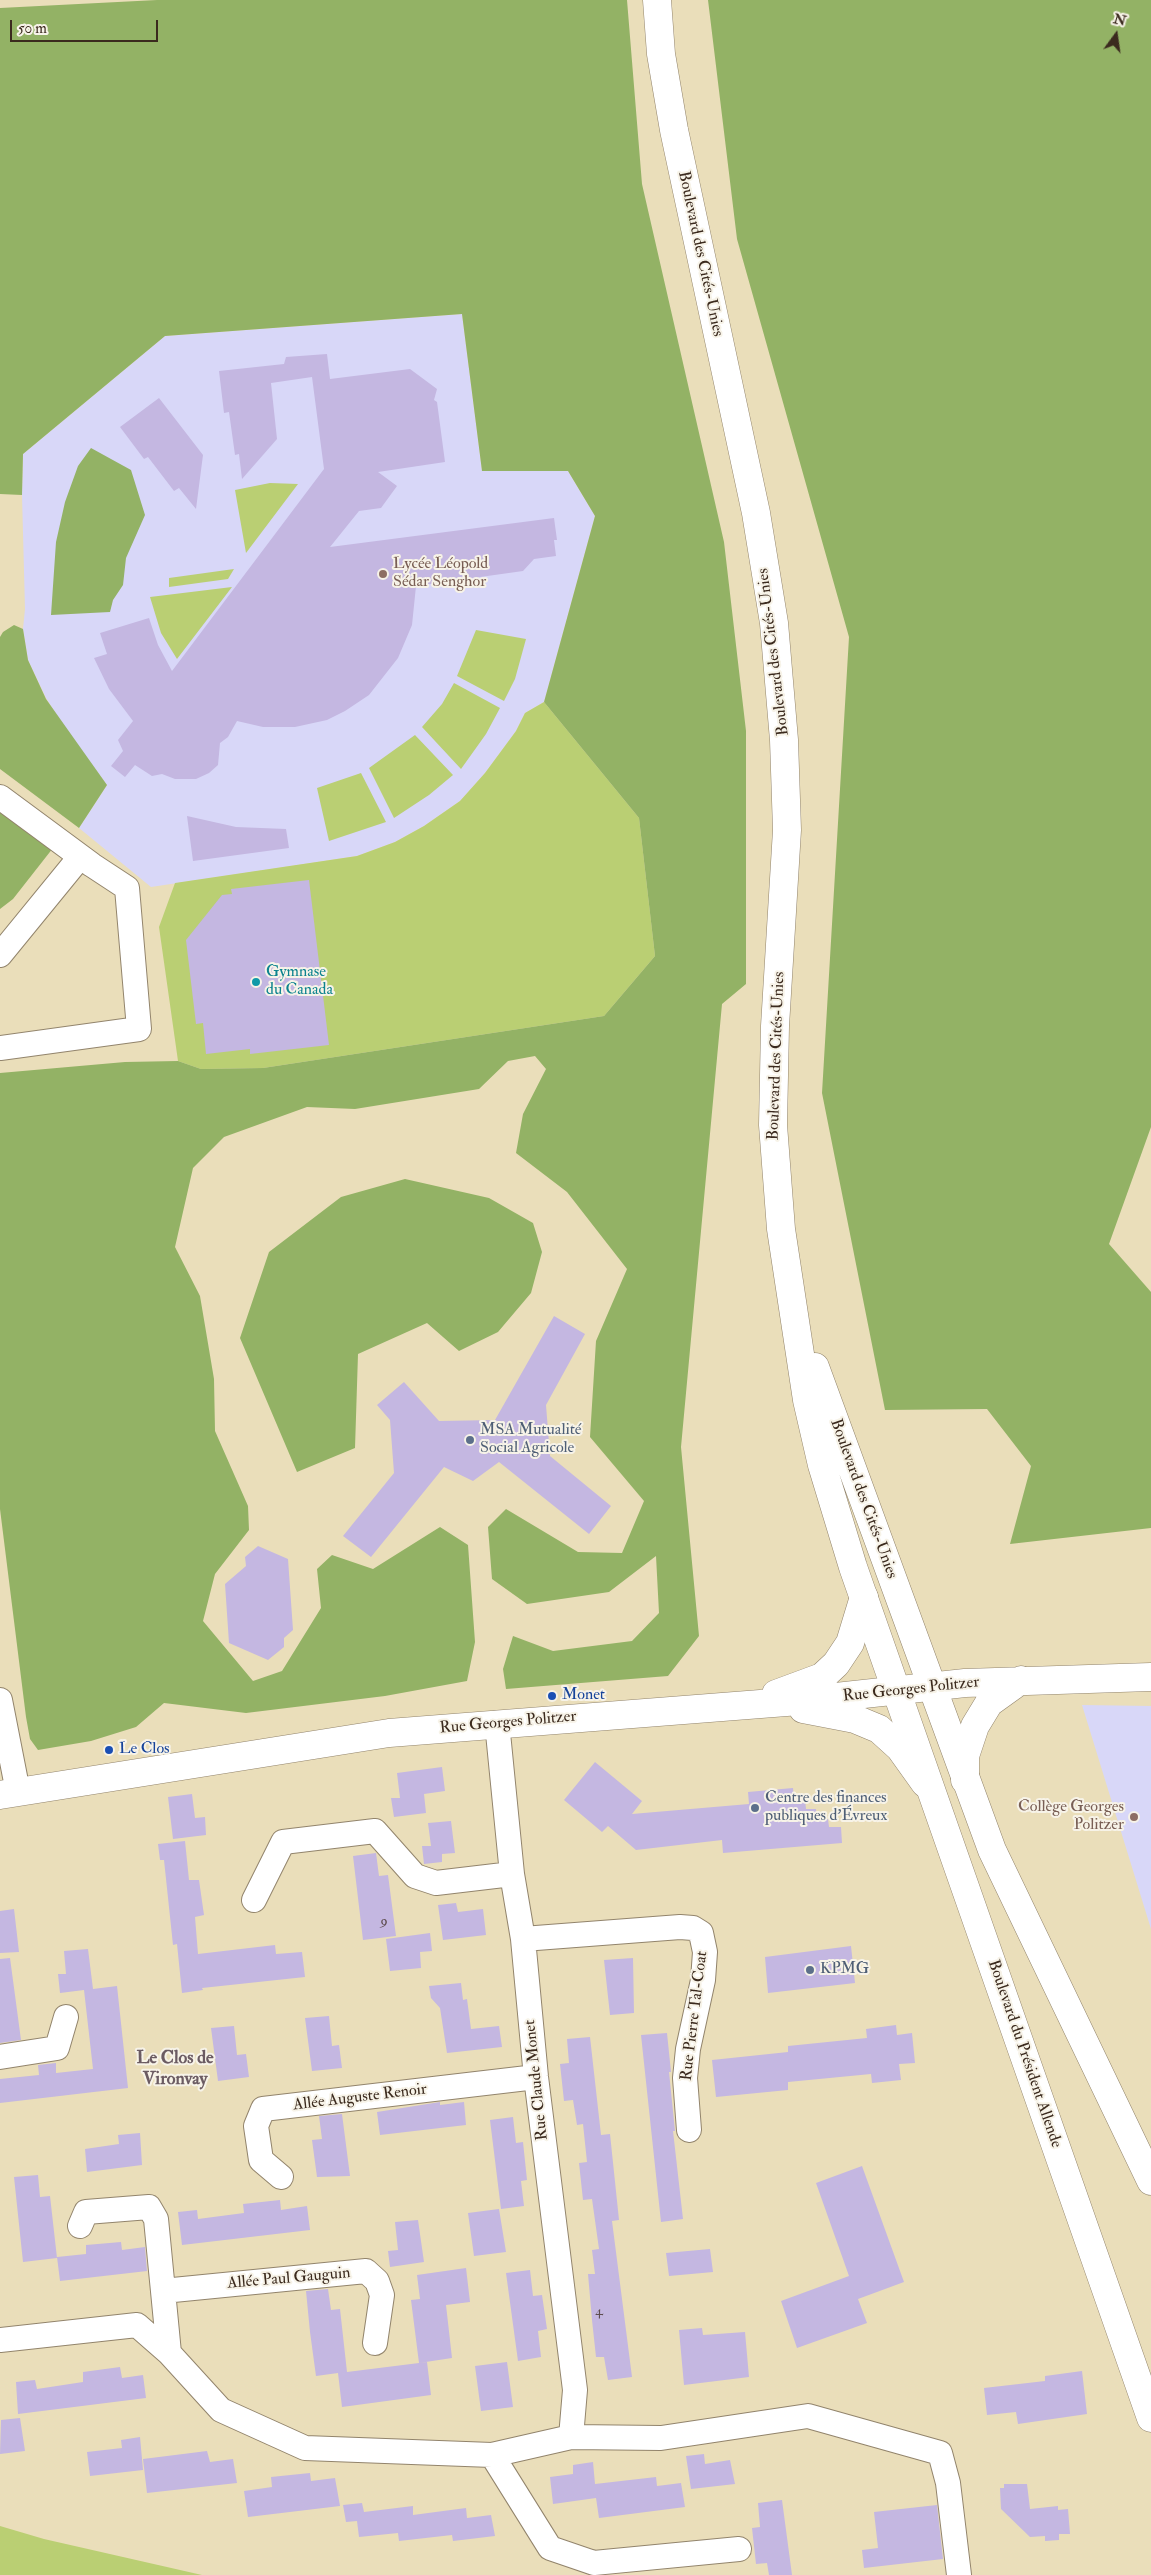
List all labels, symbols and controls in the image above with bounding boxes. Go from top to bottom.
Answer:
scale bar [12,10,160,42]
north arrow [1091,10,1141,60]
text: N [1112,10,1128,30]
text: 50 m [18,19,47,38]
street label: Boulevard des Cités-Unies [673,170,727,338]
place label: Lycée Léopold Sédar Senghor [393,555,488,593]
street label: Boulevard des Cités-Unies [754,567,794,737]
marker: Lycée Léopold Sédar Senghor [377,568,389,580]
place label: Gymnase du Canada [266,963,333,1001]
street label: Boulevard des Cités-Unies [764,971,790,1141]
marker: Gymnase du Canada [250,976,262,988]
street label: Boulevard des Cités-Unies [825,1416,901,1582]
place label: MSA Mutualité Social Agricole [480,1421,582,1459]
marker: MSA Mutualité Social Agricole [464,1434,476,1446]
street label: Rue Georges Politzer [842,1673,980,1707]
place label: Monet [562,1686,605,1706]
marker: Monet [546,1690,558,1702]
street label: Rue Georges Politzer [439,1707,577,1739]
place label: Le Clos [119,1740,170,1760]
marker: Le Clos [103,1744,115,1756]
place label: Centre des finances publiques d'Évreux [765,1789,887,1827]
place label: Collège Georges Politzer [1018,1798,1124,1836]
marker: Centre des finances publiques d'Évreux [749,1802,761,1814]
marker: Collège Georges Politzer [1128,1811,1140,1823]
house number: 9 [380,1914,388,1930]
street label: Rue Pierre Tal-Coat [678,1950,712,2082]
street label: Boulevard du Président Allende [983,1957,1065,2151]
place label: KPMG [820,1960,869,1980]
marker: KPMG [804,1964,816,1976]
street label: Rue Claude Monet [521,2019,553,2141]
district label: Le Clos de Vironvay [136,2048,214,2090]
street label: Allée Auguste Renoir [292,2080,428,2116]
street label: Allée Paul Gauguin [227,2264,351,2294]
house number: 4 [595,2304,603,2320]

